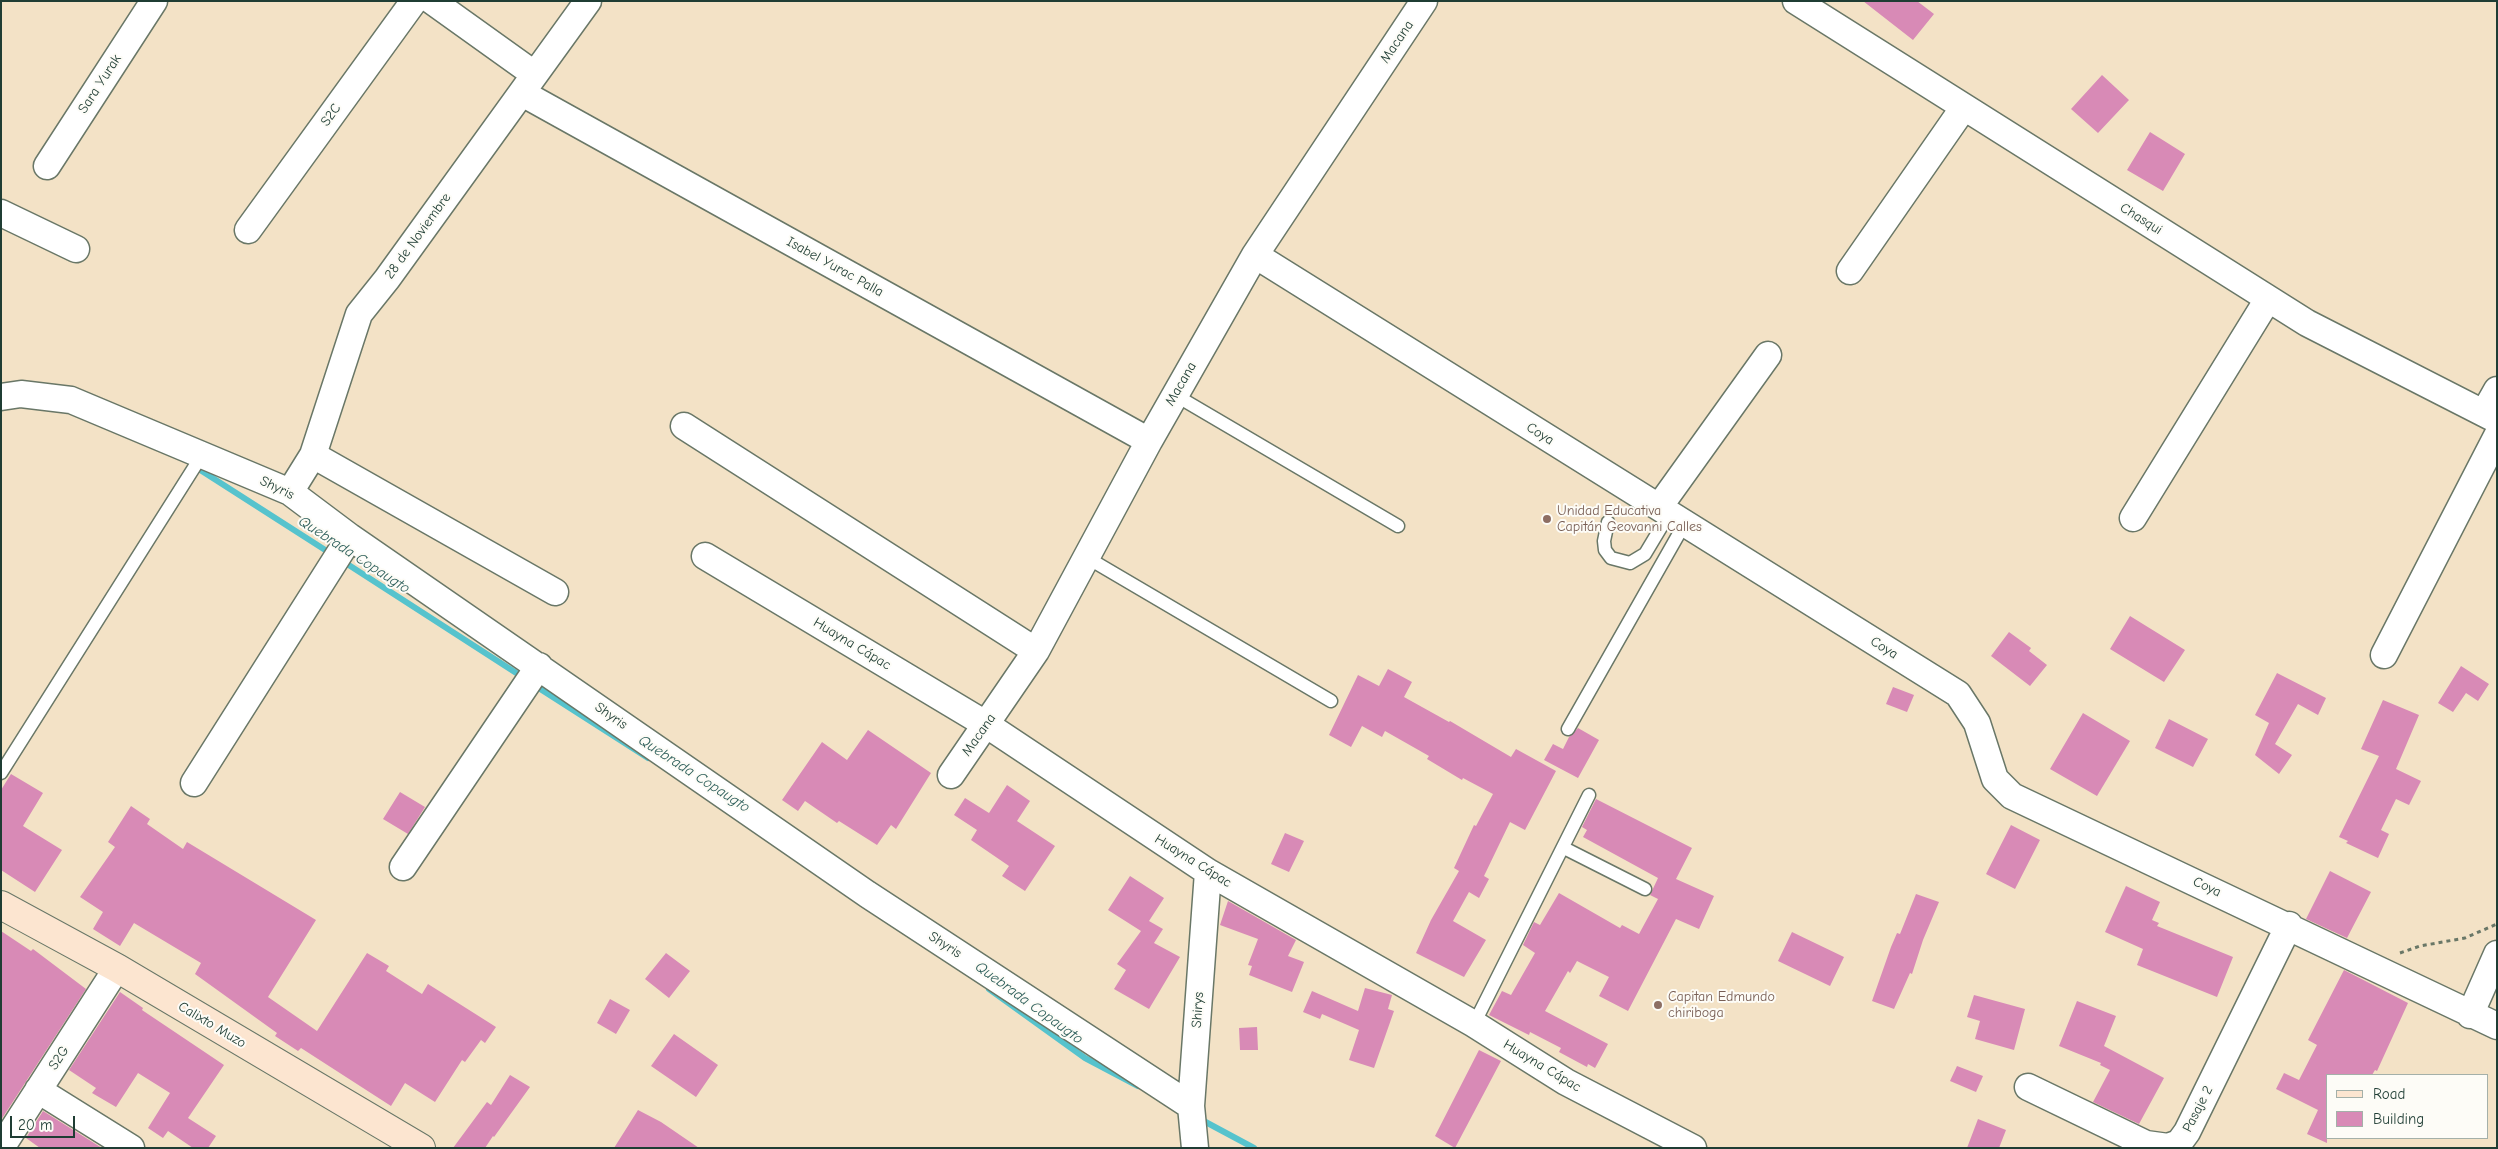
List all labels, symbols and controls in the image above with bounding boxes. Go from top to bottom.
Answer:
street label: Macana [1377,17,1417,67]
street label: Sara Yurak [75,51,125,117]
street label: S2C [317,100,345,130]
street label: 28 de Noviembre [381,190,455,282]
street label: Chasqui [2117,200,2165,238]
street label: Isabel Yurac Palla [784,233,886,301]
street label: Macana [1162,359,1200,409]
street label: Coya [1523,419,1557,449]
street label: Shyris [257,473,297,503]
place label: Unidad Educativa Capitán Geovanni Calles [1557,503,1702,536]
water label: Quebrada Copaugto [295,512,413,598]
marker: Unidad Educativa Capitán Geovanni Calles [1541,513,1553,525]
street label: Huayna Cápac [810,614,894,674]
street label: Coya [1867,633,1901,663]
street label: Shyris [591,699,631,733]
street label: Macana [958,711,1000,759]
water label: Quebrada Copaugto [635,731,753,817]
street label: Huayna Cápac [1151,831,1235,891]
street label: Coya [2190,873,2224,901]
street label: Shyris [925,928,965,962]
water label: Quebrada Copaugto [972,958,1086,1048]
place label: Capitan Edmundo chiriboga [1668,989,1775,1022]
street label: Shirys [1188,991,1208,1029]
street label: Calixto Muzo [175,998,249,1052]
marker: Capitan Edmundo chiriboga [1652,999,1664,1011]
street label: Huayna Cápac [1500,1036,1584,1096]
street label: S2G [45,1043,73,1073]
legend [2326,1074,2488,1139]
street label: Pasaje 2 [2179,1083,2217,1135]
text: Road [2373,1085,2405,1103]
scale bar [12,1106,78,1138]
text: Building [2373,1110,2424,1128]
text: 20 m [18,1116,52,1134]

